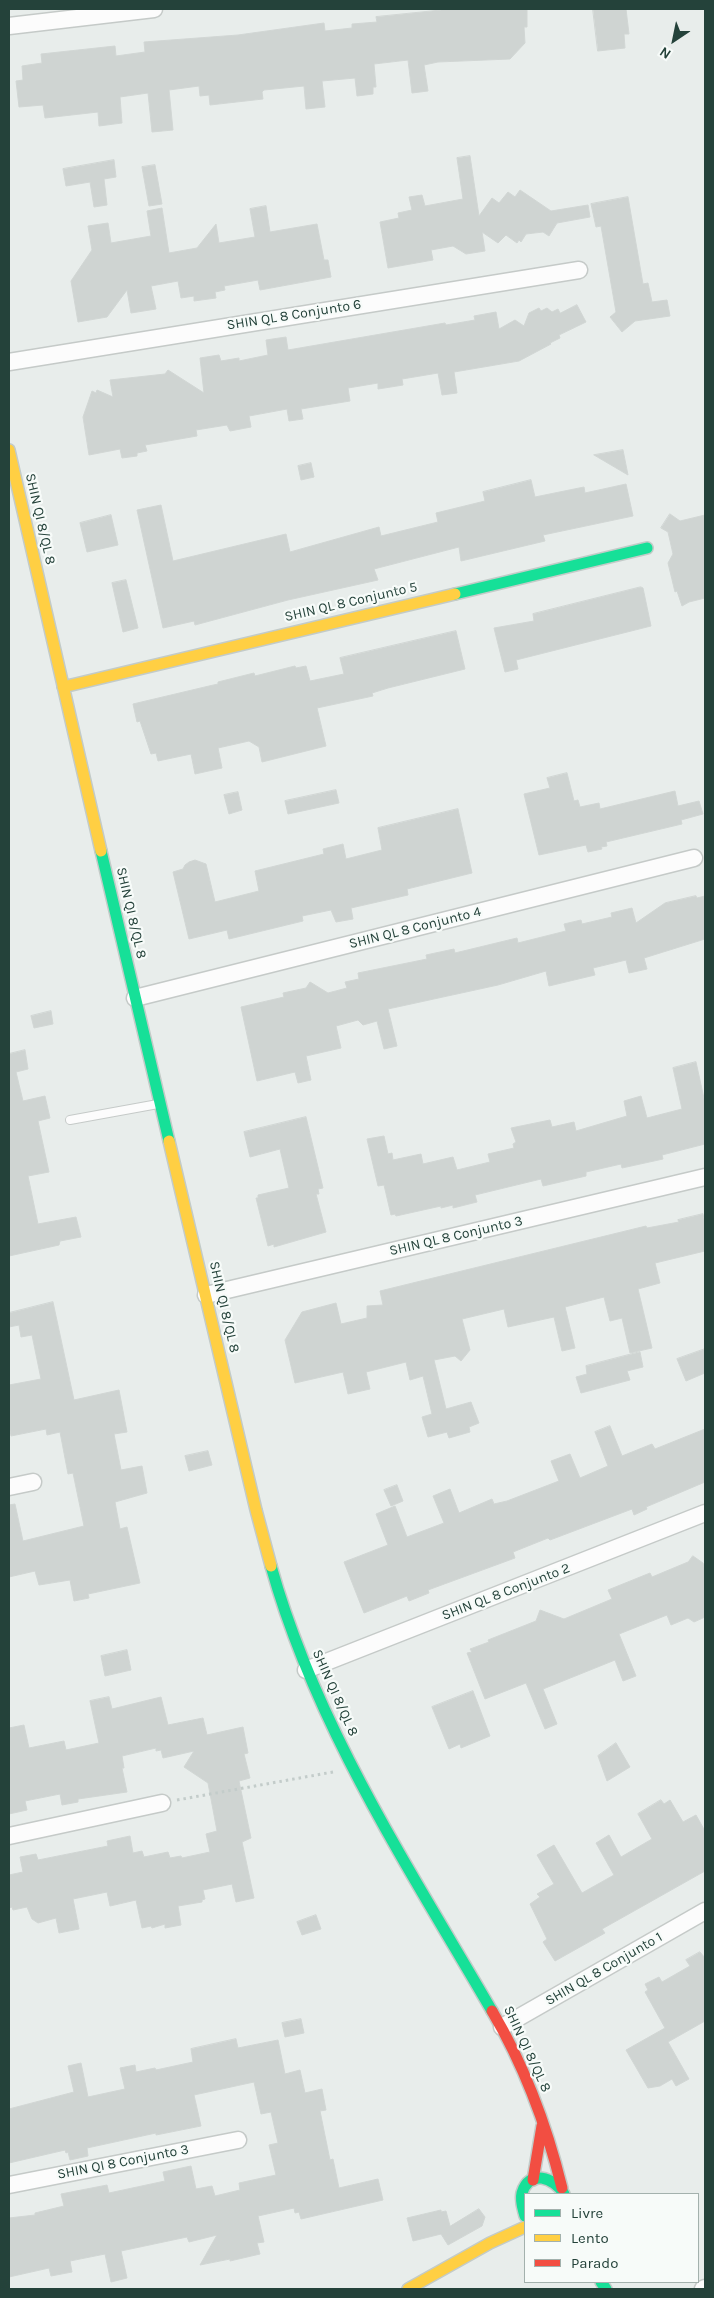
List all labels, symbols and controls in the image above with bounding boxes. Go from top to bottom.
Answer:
north arrow [649,15,699,65]
text: N [656,43,674,63]
street label: SHIN QL 8 Conjunto 6 [226,296,362,334]
street label: SHIN QI 8/QL 8 [21,472,59,566]
street label: SHIN QL 8 Conjunto 5 [283,579,419,625]
street label: SHIN QI 8/QL 8 [112,866,150,960]
street label: SHIN QL 8 Conjunto 4 [347,903,483,953]
street label: SHIN QL 8 Conjunto 3 [388,1213,524,1259]
street label: SHIN QI 8/QL 8 [205,1260,243,1354]
street label: SHIN QL 8 Conjunto 2 [440,1560,572,1624]
street label: SHIN QI 8/QL 8 [308,1647,362,1739]
street label: SHIN QL 8 Conjunto 1 [542,1929,666,2009]
street label: SHIN QI 8/QL 8 [500,2003,554,2095]
street label: SHIN QI 8 Conjunto 3 [56,2141,190,2183]
legend [524,2193,699,2283]
text: Livre [571,2204,603,2222]
text: Lento [571,2229,609,2247]
text: Parado [571,2254,618,2272]

